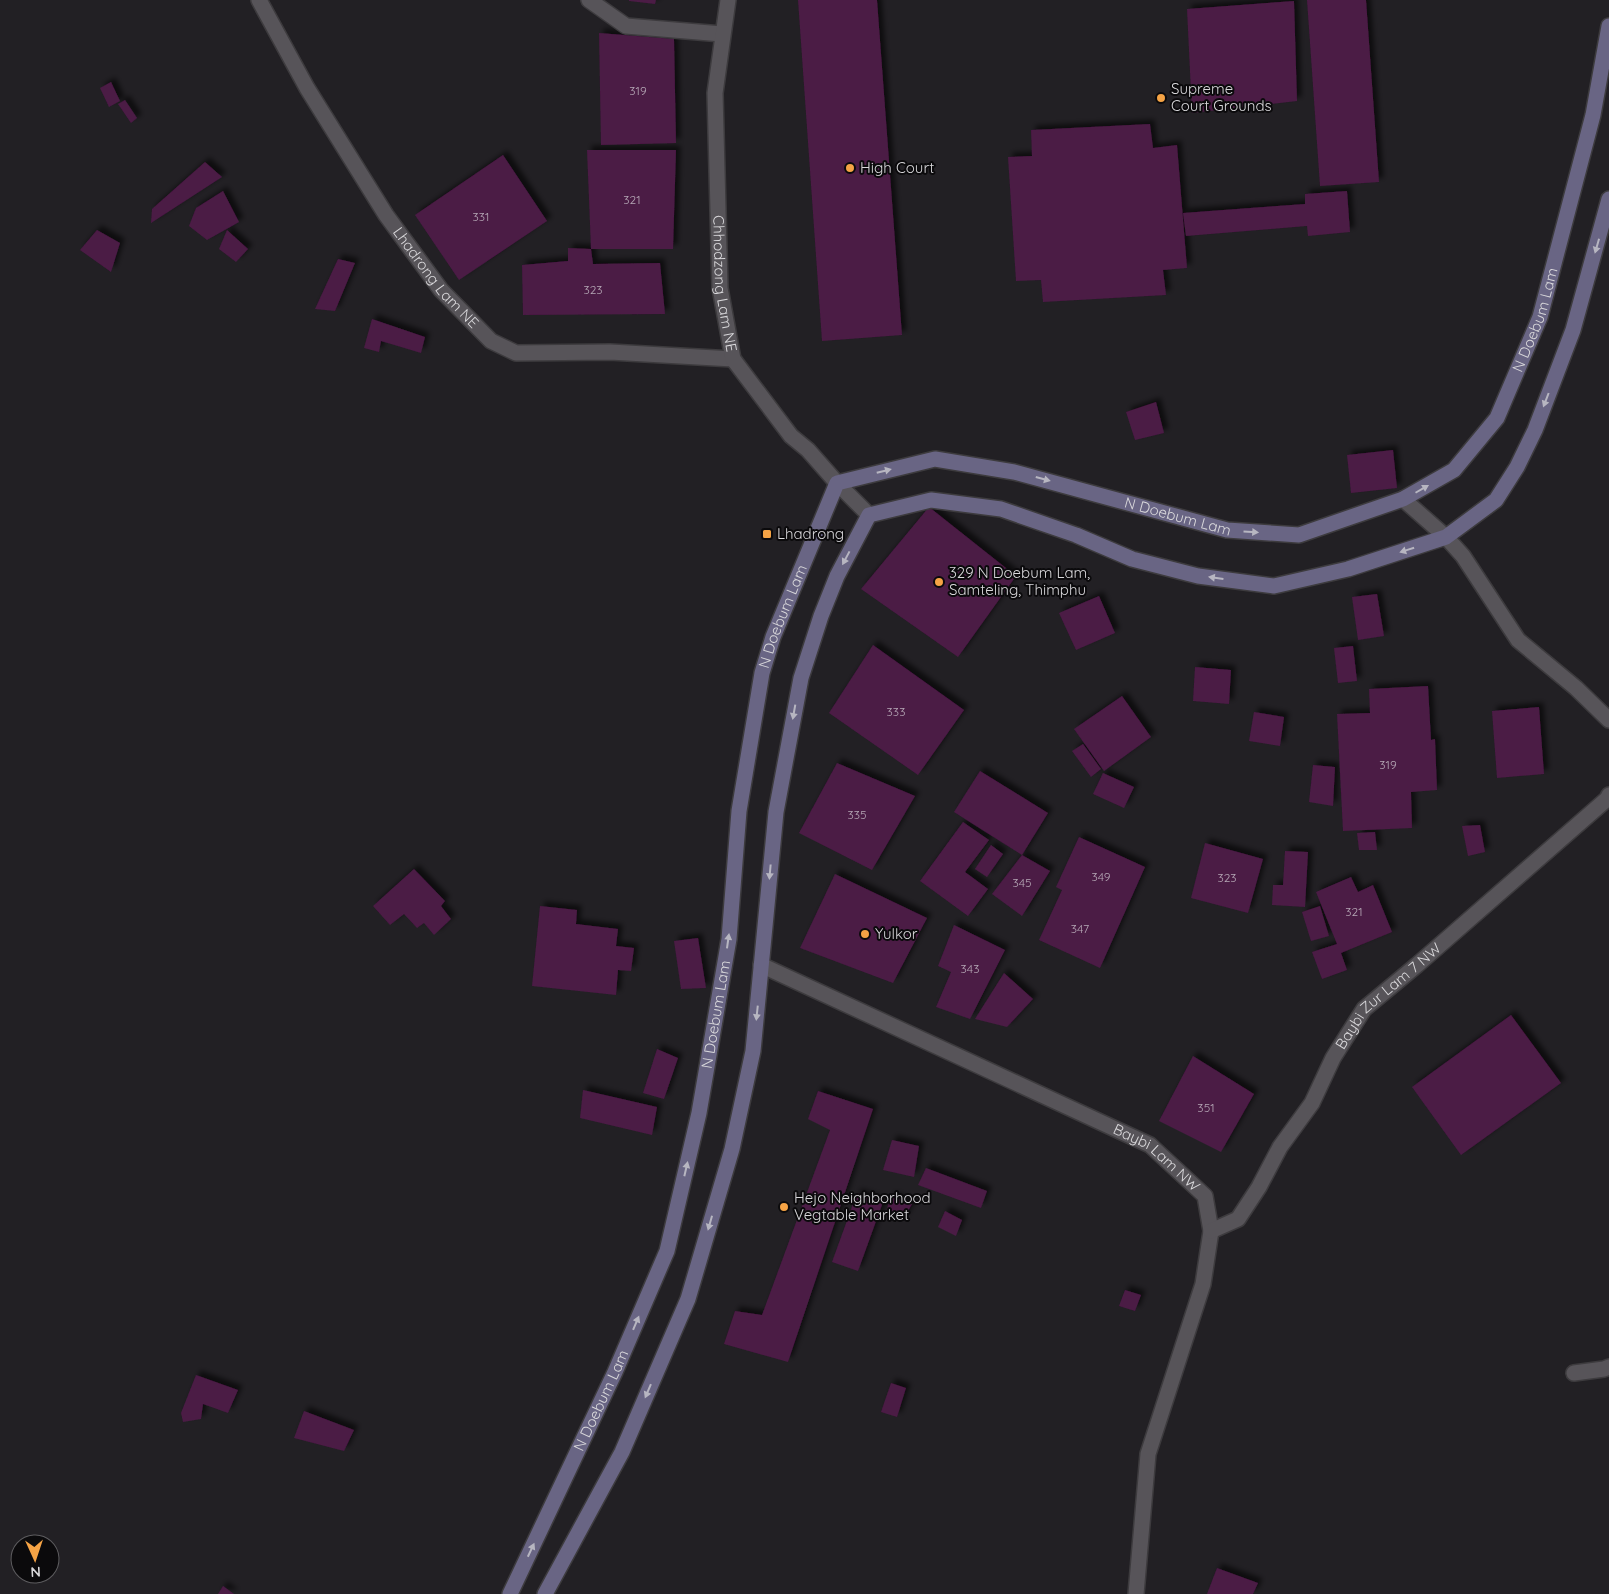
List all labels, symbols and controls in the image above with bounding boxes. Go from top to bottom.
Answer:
place label: Supreme Court Grounds [1171,79,1272,115]
house number: 319 [629,83,647,98]
marker: Supreme Court Grounds [1155,92,1167,104]
place label: High Court [860,158,934,177]
marker: High Court [844,162,856,174]
house number: 321 [623,192,641,207]
house number: 331 [472,209,490,224]
street label: Chhodzong Lam NE [709,215,742,353]
street label: Lhadrong Lam NE [389,223,483,332]
one-way arrow [1593,238,1601,254]
street label: N Doebum Lam [1508,265,1562,375]
house number: 323 [583,282,603,297]
one-way arrow [1542,393,1550,408]
one-way arrow [876,467,891,475]
one-way arrow [1035,476,1050,484]
one-way arrow [1415,484,1428,493]
street label: N Doebum Lam [1123,493,1233,540]
place label: Lhadrong [777,524,844,543]
marker: Lhadrong [761,528,773,540]
one-way arrow [1243,528,1259,536]
one-way arrow [1400,546,1415,554]
one-way arrow [842,551,850,566]
street label: N Doebum Lam [754,562,811,671]
place label: 329 N Doebum Lam, Samteling, Thimphu [949,563,1090,599]
one-way arrow [1207,574,1223,582]
marker: 329 N Doebum Lam, Samteling, Thimphu [933,576,945,588]
one-way arrow [790,704,798,720]
house number: 333 [887,704,905,719]
house number: 319 [1379,757,1397,772]
house number: 335 [847,807,867,822]
one-way arrow [765,865,773,881]
house number: 349 [1091,869,1111,884]
house number: 323 [1217,870,1237,885]
house number: 345 [1012,875,1032,890]
house number: 321 [1345,904,1363,919]
house number: 347 [1071,921,1089,936]
place label: Yulkor [875,924,918,943]
marker: Yulkor [859,928,871,940]
one-way arrow [724,932,732,948]
street label: Baybi Zur Lam 7 NW [1331,938,1445,1053]
street label: N Doebum Lam [697,959,734,1070]
house number: 343 [961,961,979,976]
one-way arrow [752,1005,760,1021]
house number: 351 [1197,1100,1215,1115]
street label: Baybi Lam NW [1110,1119,1204,1196]
one-way arrow [682,1162,690,1177]
place label: Hejo Neighborhood Vegtable Market [794,1188,931,1224]
marker: Hejo Neighborhood Vegtable Market [778,1201,790,1213]
one-way arrow [706,1215,714,1230]
one-way arrow [632,1315,640,1330]
street label: N Doebum Lam [569,1347,632,1454]
one-way arrow [644,1384,652,1398]
north arrow [10,1534,60,1584]
one-way arrow [527,1543,535,1557]
text: N [30,1563,41,1581]

